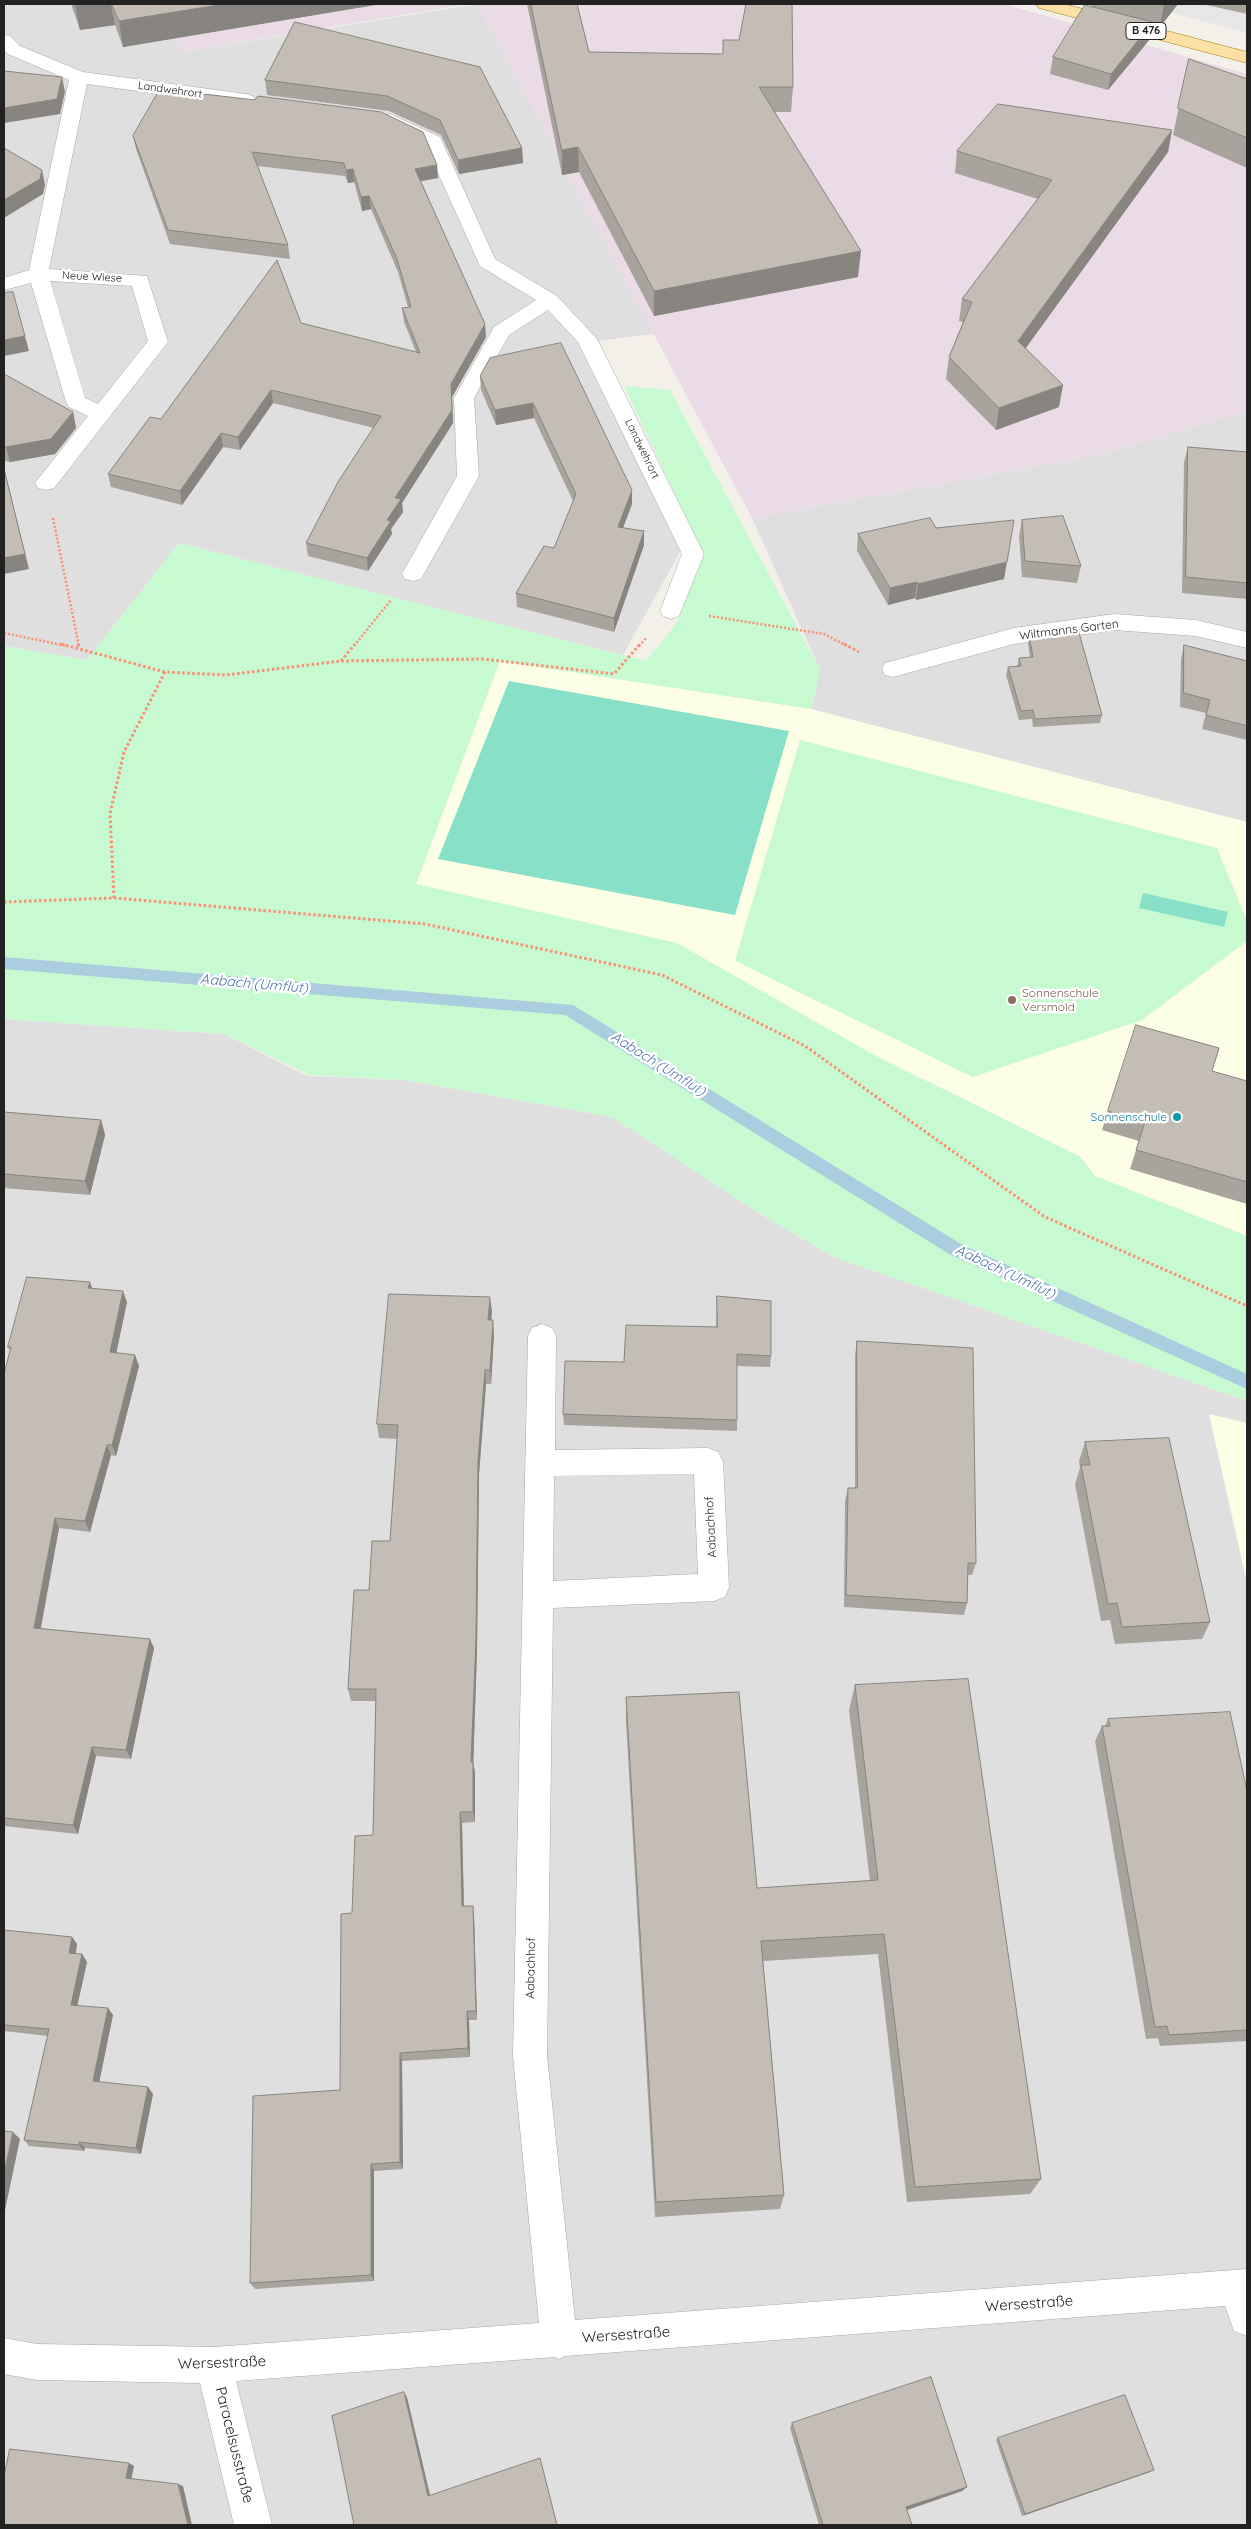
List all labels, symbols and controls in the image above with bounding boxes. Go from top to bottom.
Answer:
road number: B 476 [1126,22,1166,40]
street label: Landwehrort [137,79,203,101]
street label: Neue Wiese [62,269,122,285]
street label: Landwehrort [622,417,662,481]
street label: Wiltmanns Garten [1018,617,1120,643]
water label: Aabach (Umflut) [199,971,309,997]
place label: Sonnenschule Versmold [1022,986,1098,1014]
marker: Sonnenschule Versmold [1006,994,1018,1006]
water label: Aabach (Umflut) [608,1028,708,1100]
place label: Sonnenschule [1091,1110,1167,1124]
marker: Sonnenschule [1171,1111,1183,1123]
water label: Aabach (Umflut) [953,1242,1057,1302]
street label: Aabachhof [702,1496,720,1558]
street label: Aabachhof [523,1937,539,1999]
street label: Wersestraße [984,2292,1074,2316]
street label: Wersestraße [581,2323,671,2347]
street label: Wersestraße [178,2352,266,2374]
street label: Paracelsusstraße [211,2385,257,2505]

